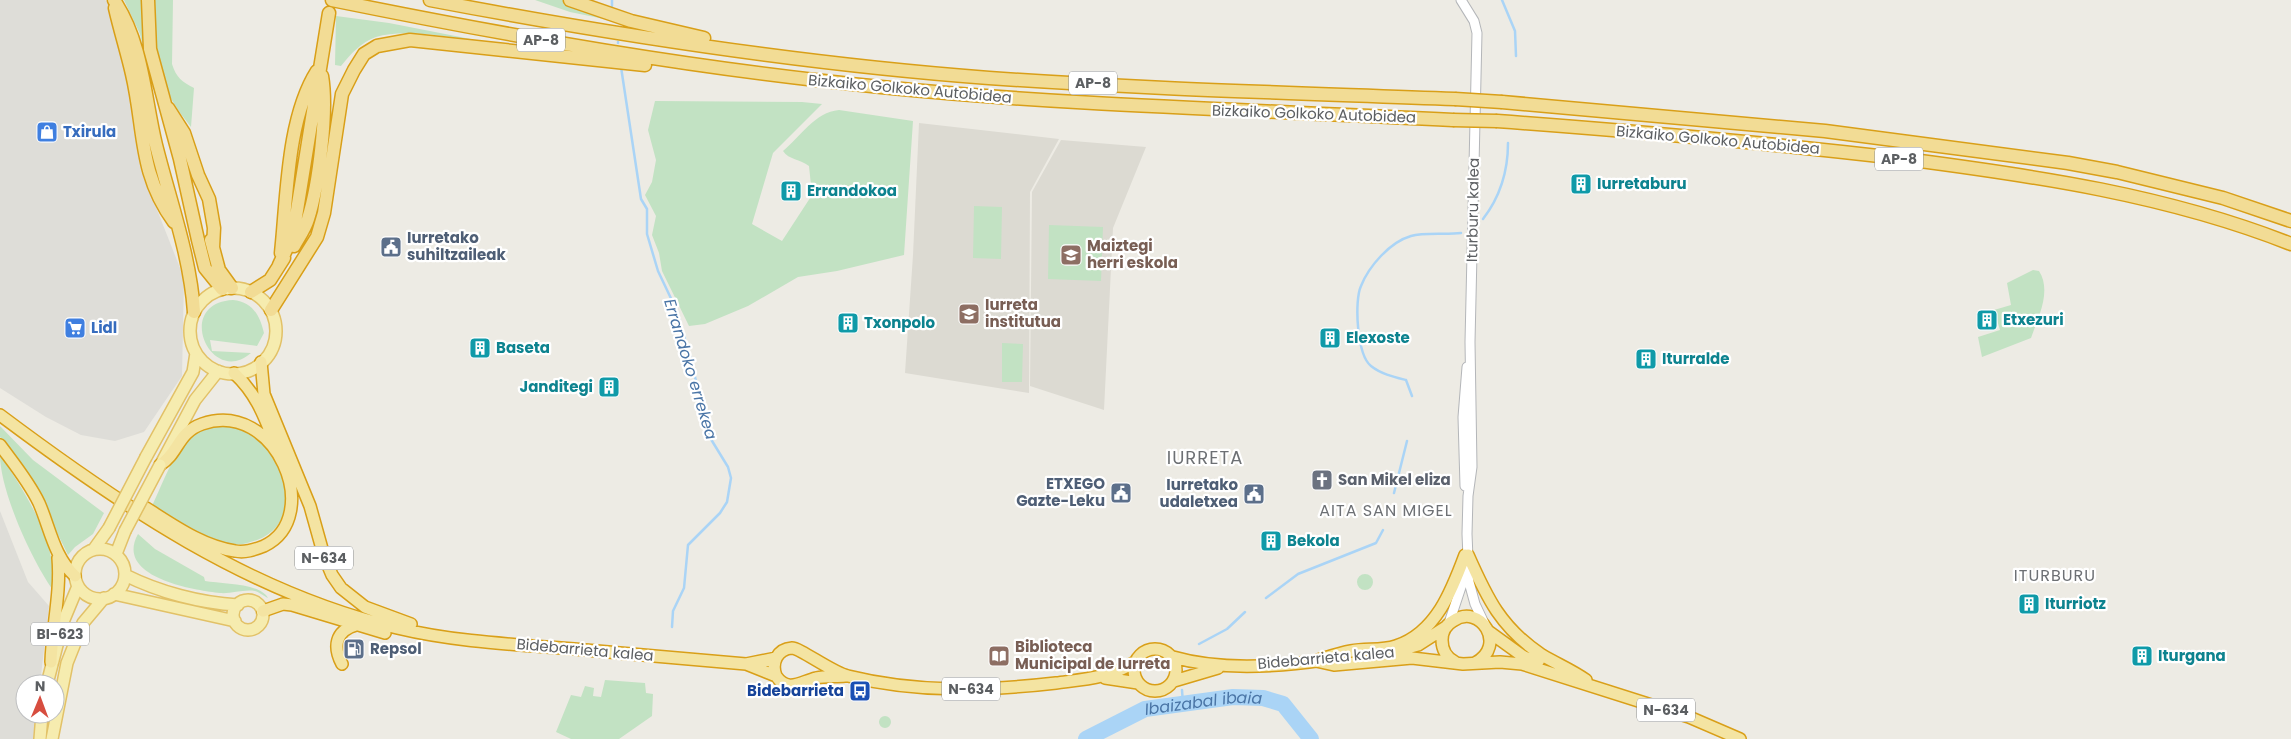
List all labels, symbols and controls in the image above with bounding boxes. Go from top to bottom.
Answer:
road number: AP-8 [517,28,565,52]
street label: Bizkaiko Golkoko Autobidea [807,69,1013,108]
road number: AP-8 [1069,72,1117,95]
street label: Bizkaiko Golkoko Autobidea [1212,99,1417,128]
shop icon: Txirula [35,120,59,144]
street label: Bizkaiko Golkoko Autobidea [1615,120,1821,159]
place label: Txirula [63,121,116,142]
road number: AP-8 [1875,148,1923,170]
street label: Iturburu kalea [1461,158,1484,262]
building icon: Iurretaburu [1569,172,1593,196]
place label: Iurretaburu [1597,173,1687,194]
building icon: Errandokoa [779,179,803,203]
place label: Errandokoa [807,180,897,201]
place label: Iurretako suhiltzaileak [407,227,506,265]
public building icon: Iurretako suhiltzaileak [379,235,403,259]
place label: Maiztegi herri eskola [1087,235,1178,273]
school or university icon: Maiztegi herri eskola [1059,243,1083,267]
place label: Iurreta institutua [985,294,1061,332]
water label: Errandoko errekea [658,296,723,443]
school or university icon: Iurreta institutua [957,302,981,326]
building icon: Etxezuri [1975,308,1999,332]
place label: Etxezuri [2003,309,2064,330]
building icon: Txonpolo [836,311,860,335]
place label: Txonpolo [864,312,936,333]
supermarket icon: Lidl [63,316,87,340]
place label: Lidl [91,317,117,338]
building icon: Elexoste [1318,326,1342,350]
place label: Elexoste [1346,327,1410,348]
building icon: Baseta [468,336,492,360]
place label: Baseta [496,337,550,358]
building icon: Iturralde [1634,347,1658,371]
place label: Iturralde [1662,348,1730,369]
building icon: Janditegi [597,375,621,399]
place label: Janditegi [519,376,593,397]
district label: IURRETA [1167,445,1243,470]
church icon: San Mikel eliza [1310,468,1334,492]
place label: San Mikel eliza [1338,469,1451,490]
place label: ETXEGO Gazte-Leku [1016,473,1105,511]
place label: Iurretako udaletxea [1160,474,1238,512]
public building icon: ETXEGO Gazte-Leku [1109,481,1133,505]
public building icon: Iurretako udaletxea [1242,482,1266,506]
district label: AITA SAN MIGEL [1319,499,1453,522]
building icon: Bekola [1259,529,1283,553]
place label: Bekola [1287,530,1340,551]
road number: N-634 [295,546,353,570]
district label: ITURBURU [2014,564,2096,587]
building icon: Iturriotz [2017,592,2041,616]
place label: Iturriotz [2045,593,2106,614]
road number: BI-623 [31,622,89,646]
street label: Bidebarrieta kalea [516,633,654,666]
place label: Biblioteca Municipal de Iurreta [1015,636,1170,674]
fuel station icon: Repsol [342,637,366,661]
place label: Repsol [370,638,422,659]
street label: Bidebarrieta kalea [1257,641,1395,674]
library icon: Biblioteca Municipal de Iurreta [987,644,1011,668]
building icon: Iturgana [2130,644,2154,668]
place label: Iturgana [2158,645,2226,666]
north arrow [15,674,65,724]
text: N [35,676,46,696]
road number: N-634 [942,678,1000,701]
bus stop icon: Bidebarrieta [848,679,872,703]
place label: Bidebarrieta [747,680,844,701]
water label: Ibaizabal ibaia [1143,686,1263,721]
road number: N-634 [1637,698,1695,722]

